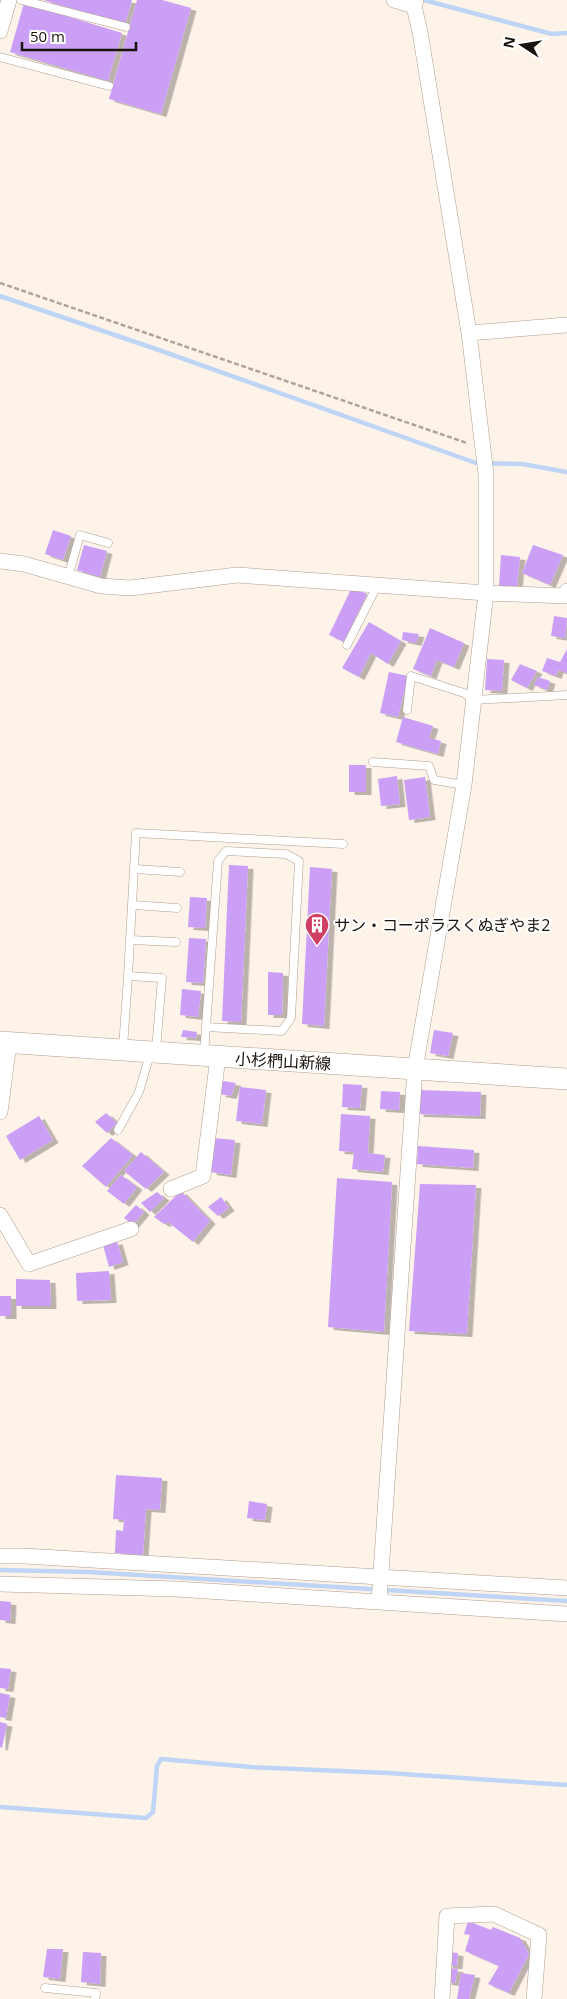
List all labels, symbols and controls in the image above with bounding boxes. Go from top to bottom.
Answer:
scale bar [22,20,136,52]
north arrow [497,20,547,70]
text: 50 m [30,26,65,46]
text: N [498,35,519,50]
building icon: サン・コーポラスくぬぎやま2 [304,912,330,946]
place label: サン・コーポラスくぬぎやま2 [334,914,551,936]
street label: 小杉椚山新線 [234,1048,332,1074]

